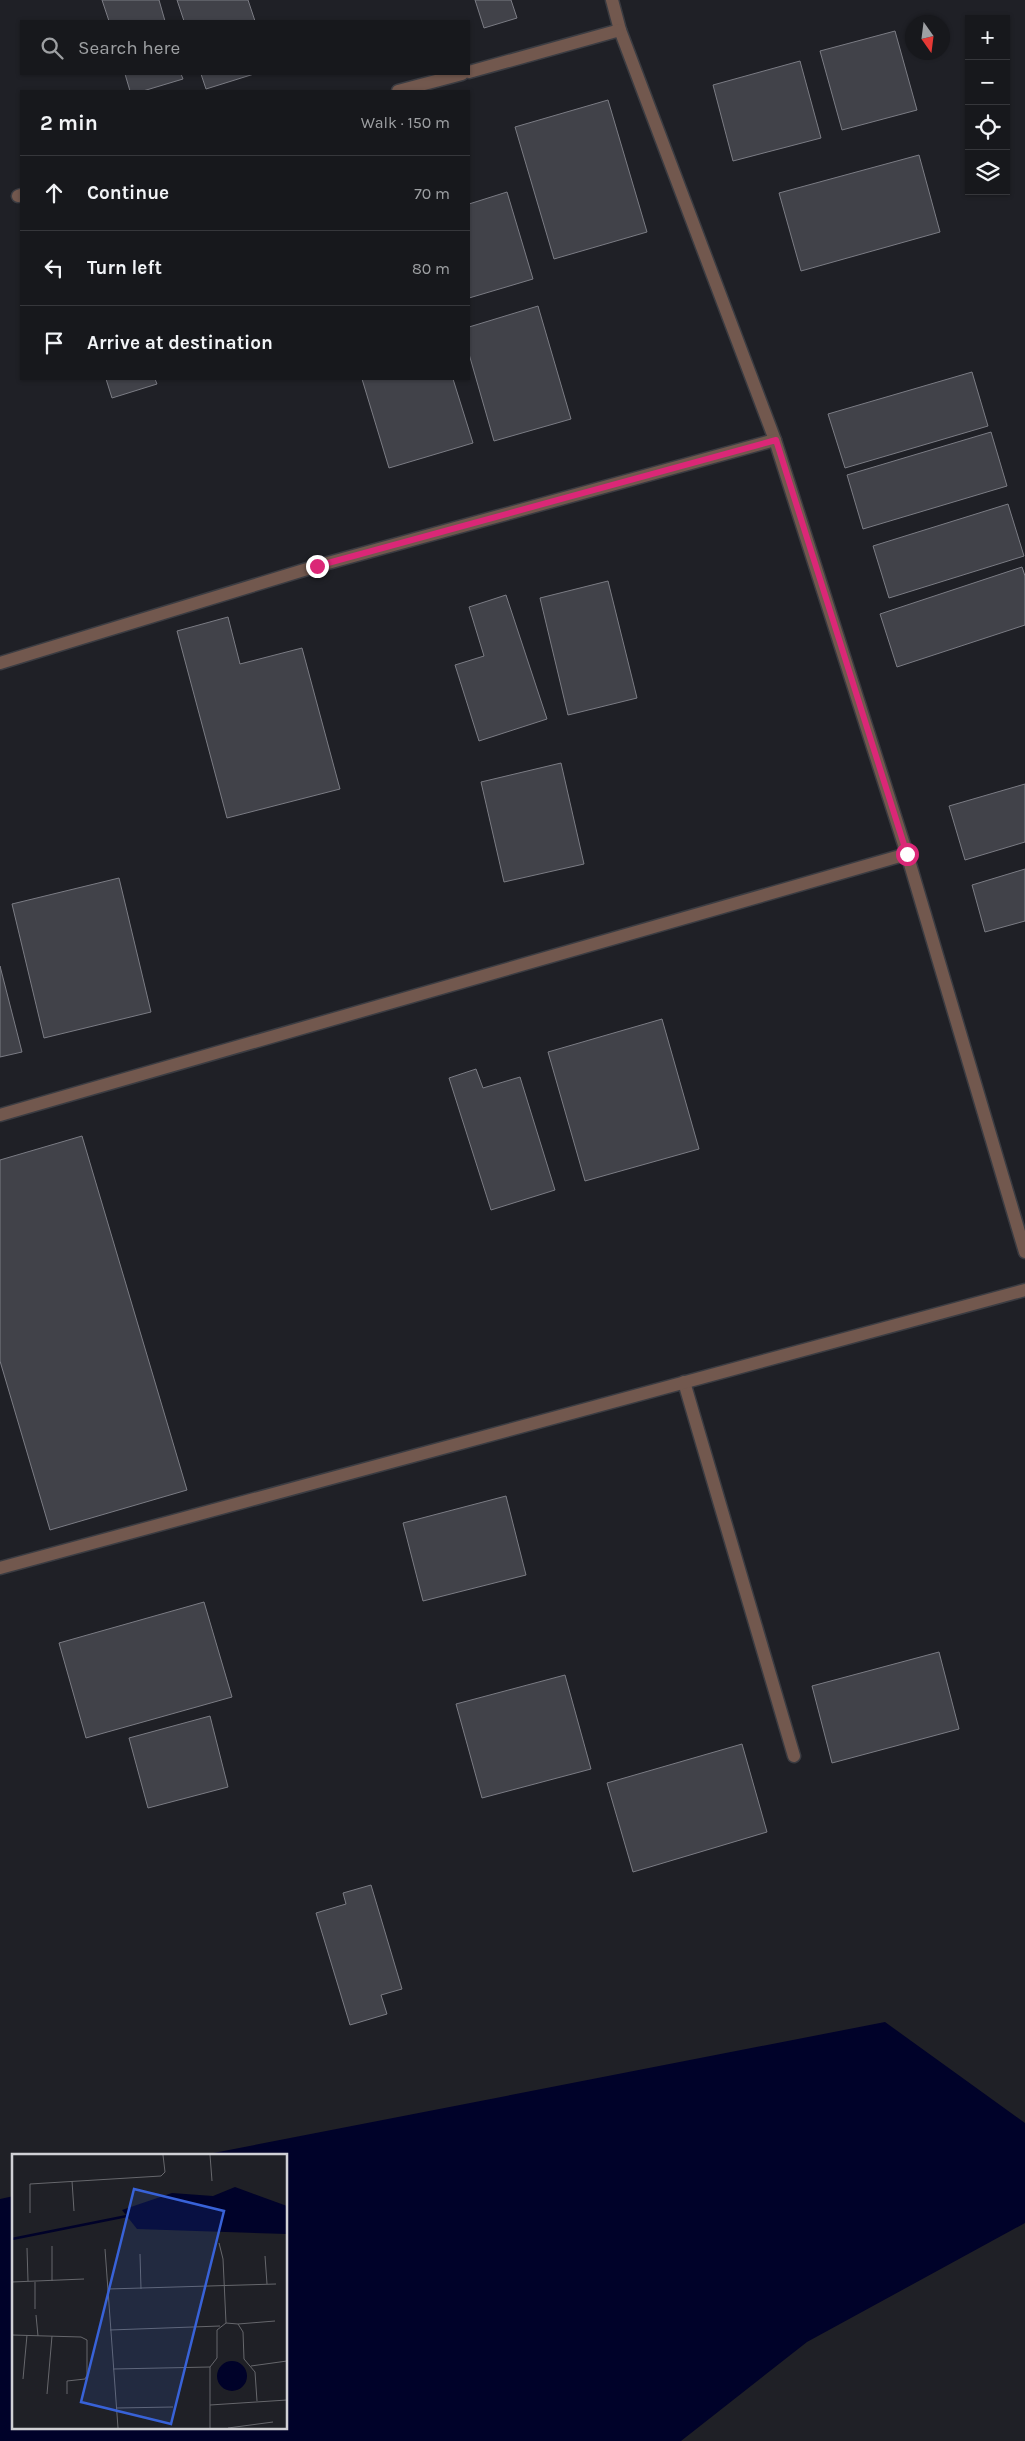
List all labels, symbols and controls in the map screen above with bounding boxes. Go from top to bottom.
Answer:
north arrow [905,15,950,60]
map controls [965,15,1010,195]
button: + [965,15,1010,60]
search box [20,20,470,75]
icon: search [38,34,66,62]
text: Search here [78,37,180,59]
button: − [965,60,1010,105]
button: locate [965,105,1010,150]
text: 2 min [40,111,98,135]
text: Walk · 150 m [361,113,450,132]
button: layers [965,150,1010,195]
icon: ahead [40,179,68,207]
text: Continue [87,182,169,204]
text: 70 m [414,184,450,203]
icon: left [40,254,68,282]
text: Turn left [87,257,162,279]
text: 80 m [412,259,450,278]
icon: arrive [40,329,68,357]
text: Arrive at destination [87,332,273,354]
route end [306,555,329,578]
route start [896,843,919,866]
inset map [12,2154,288,2428]

